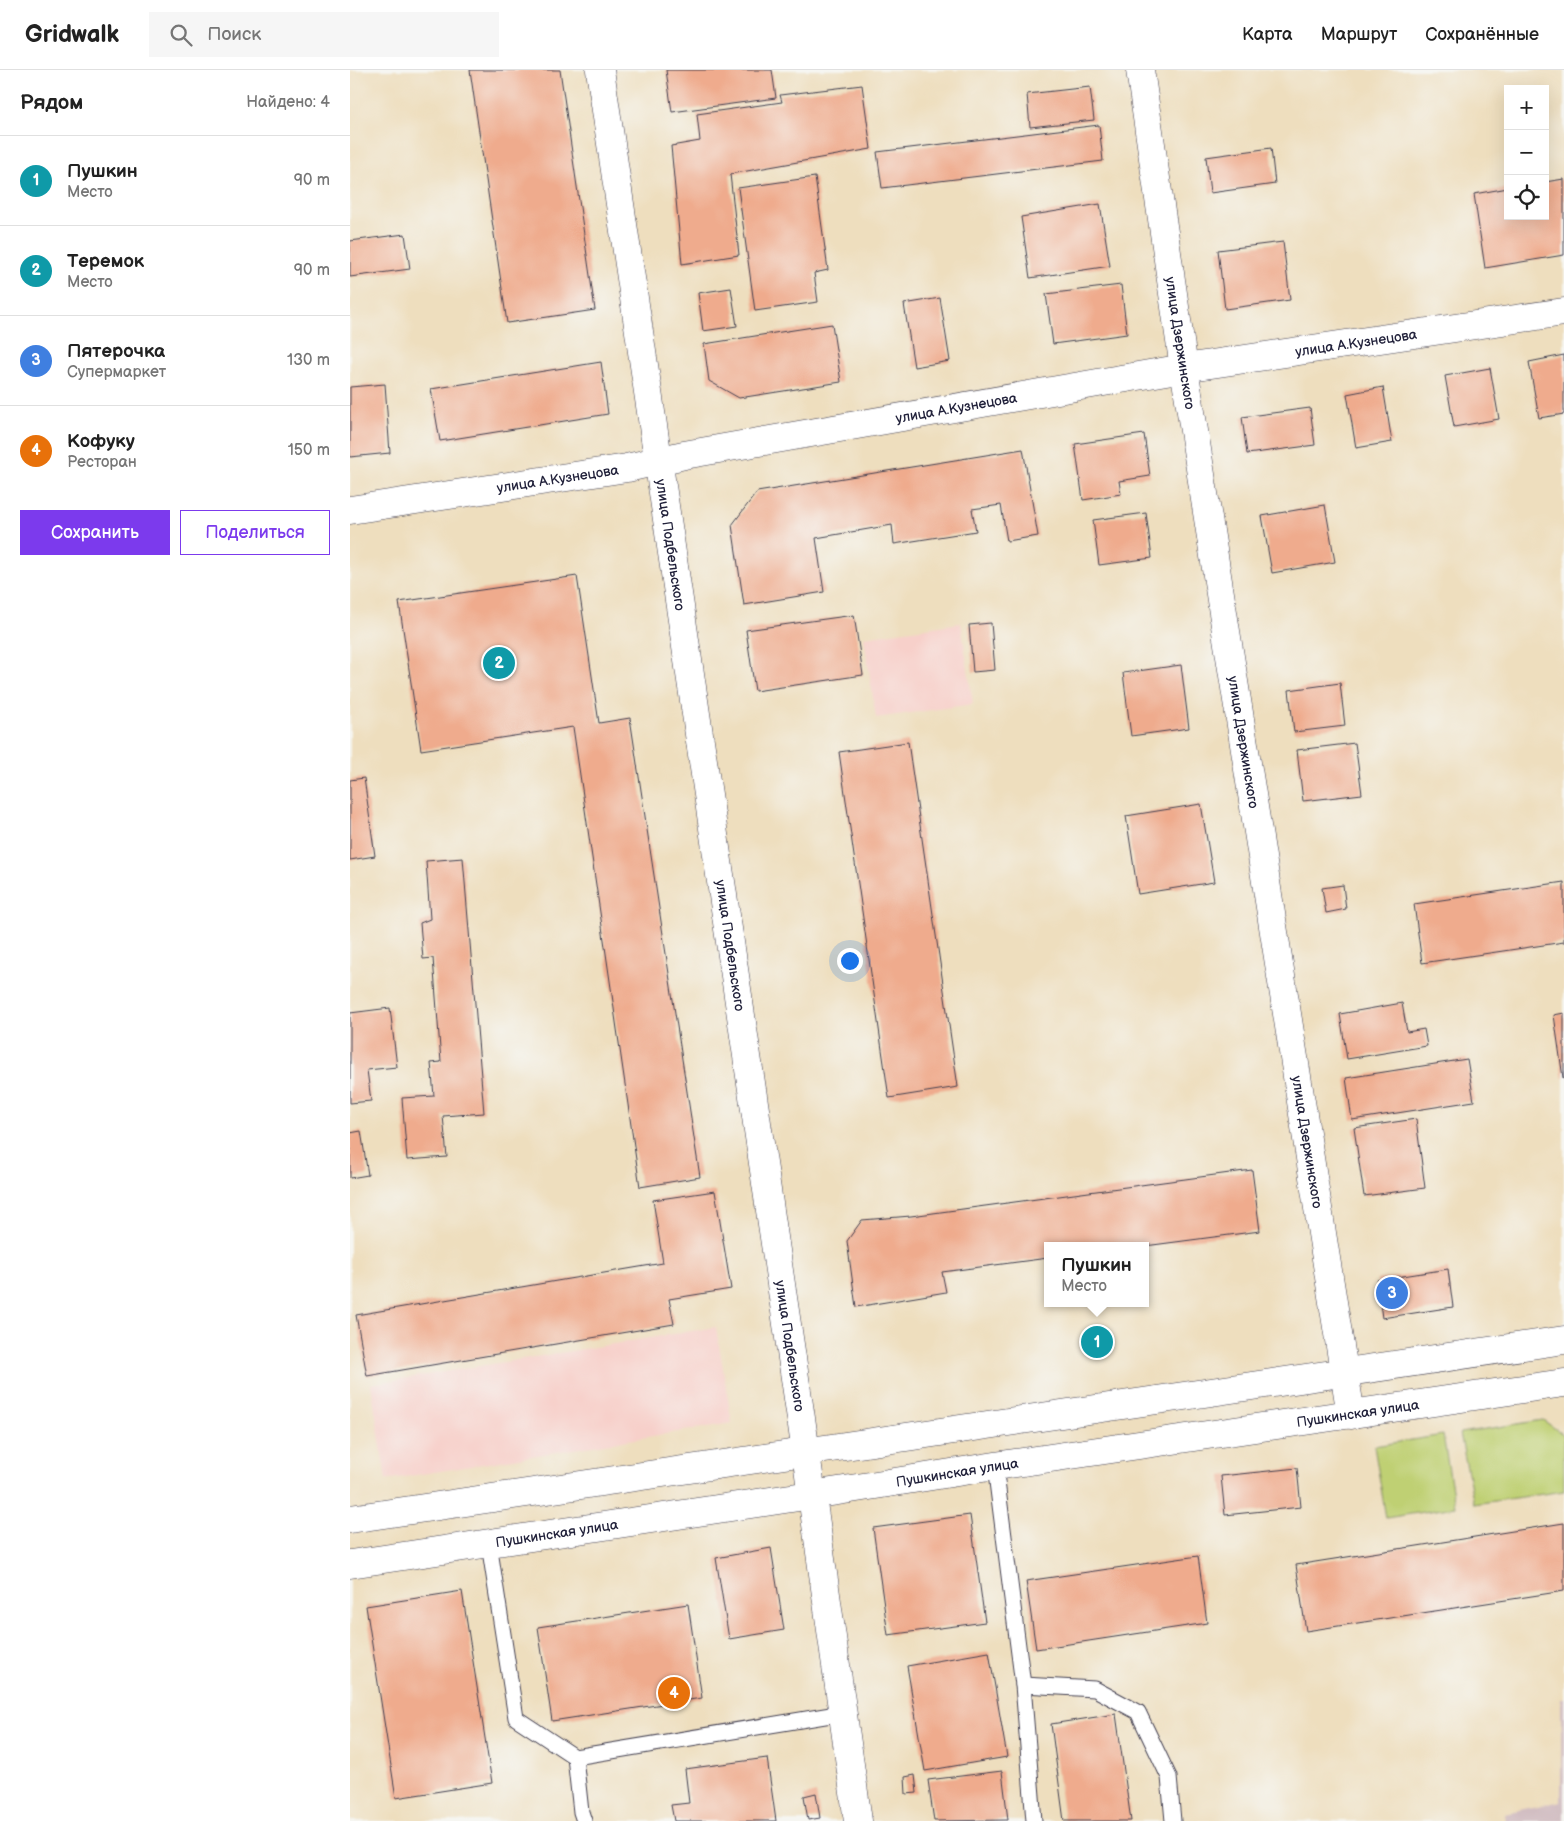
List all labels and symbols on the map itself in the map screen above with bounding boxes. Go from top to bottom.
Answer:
street label: улица Дзержинского [1162,276,1198,411]
street label: улица А.Кузнецова [1294,326,1419,361]
street label: улица А.Кузнецова [894,389,1019,427]
street label: улица А.Кузнецова [496,461,620,497]
street label: улица Подбельского [652,478,688,612]
pin: 2 [483,644,515,682]
street label: улица Дзержинского [1224,675,1262,810]
street label: улица Подбельского [712,879,748,1012]
your location [837,948,863,974]
street label: улица Дзержинского [1288,1075,1326,1210]
pin: 3 [1376,1274,1408,1312]
street label: улица Подбельского [772,1279,808,1413]
pin: 1 [1081,1323,1113,1361]
street label: Пушкинская улица [1295,1396,1421,1431]
street label: Пушкинская улица [895,1455,1020,1491]
street label: Пушкинская улица [494,1516,620,1551]
pin: 4 [658,1674,690,1712]

